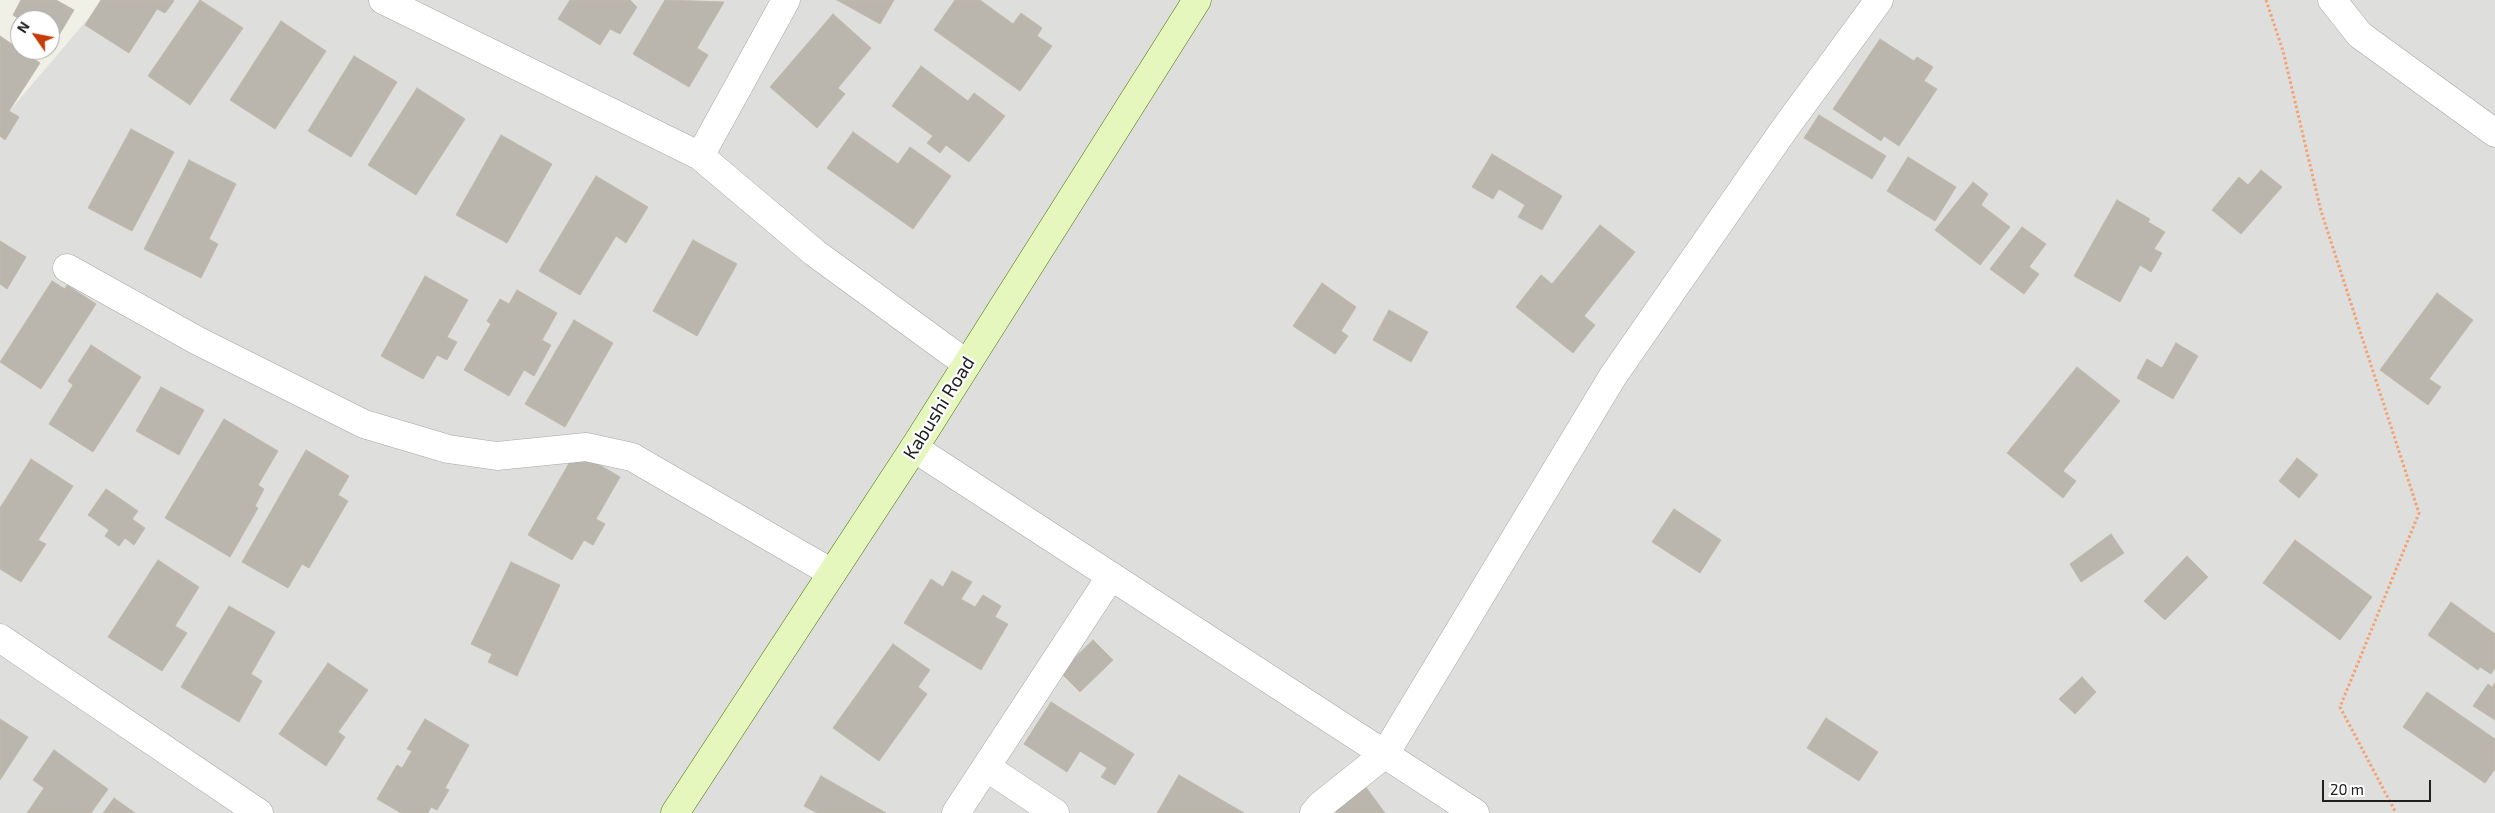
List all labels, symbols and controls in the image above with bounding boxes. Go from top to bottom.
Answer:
north arrow [10,10,60,60]
text: N [13,18,33,36]
street label: Kabushi Road [898,352,980,464]
scale bar [2325,770,2434,802]
text: 20 m [2330,780,2364,798]

